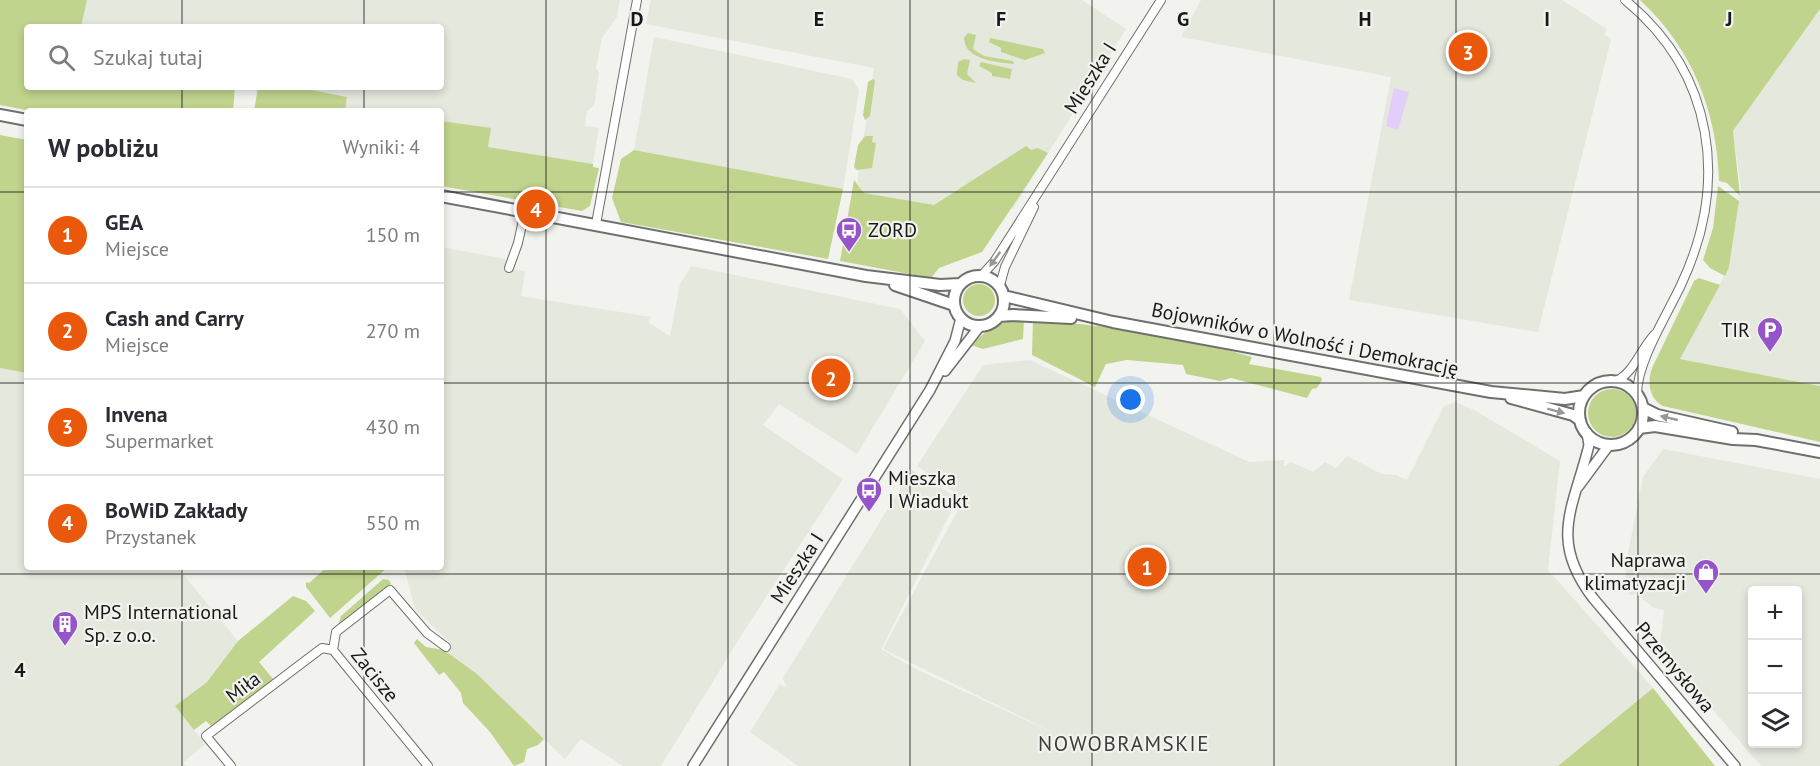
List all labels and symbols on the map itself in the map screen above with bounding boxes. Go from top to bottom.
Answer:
text: D [631,6,644,32]
text: E [814,6,824,32]
text: F [996,6,1006,32]
text: G [1177,6,1189,32]
text: H [1358,6,1372,32]
text: I [1544,6,1550,32]
text: J [1725,6,1732,32]
pin: 3 [1448,29,1488,74]
street label: Mieszka I [1058,37,1122,119]
pin: 4 [516,186,556,232]
bus stop icon: ZORD [834,215,864,253]
place label: ZORD [868,217,917,243]
one-way arrow [989,251,1001,267]
street label: Bojowników o Wolność i Demokrację [1149,296,1461,382]
parking icon: TIR [1755,315,1785,353]
place label: TIR [1721,317,1750,343]
pin: 2 [812,356,850,400]
your location [1116,385,1145,414]
one-way arrow [1547,406,1565,416]
one-way arrow [1660,412,1678,422]
place label: Mieszka I Wiadukt [888,465,969,514]
bus stop icon: Mieszka I Wiadukt [854,475,884,513]
street label: Mieszka I [764,528,830,608]
pin: 1 [1128,544,1166,590]
place label: Naprawa klimatyzacji [1585,547,1686,596]
shop icon: Naprawa klimatyzacji [1691,557,1721,595]
place label: MPS International Sp. z o.o. [84,599,238,648]
building icon: MPS International Sp. z o.o. [50,609,80,647]
street label: Przemysłowa [1629,616,1721,718]
street label: Zacisze [345,643,405,707]
text: 4 [14,657,26,683]
street label: Miła [220,665,266,709]
district label: NOWOBRAMSKIE [1038,730,1210,757]

